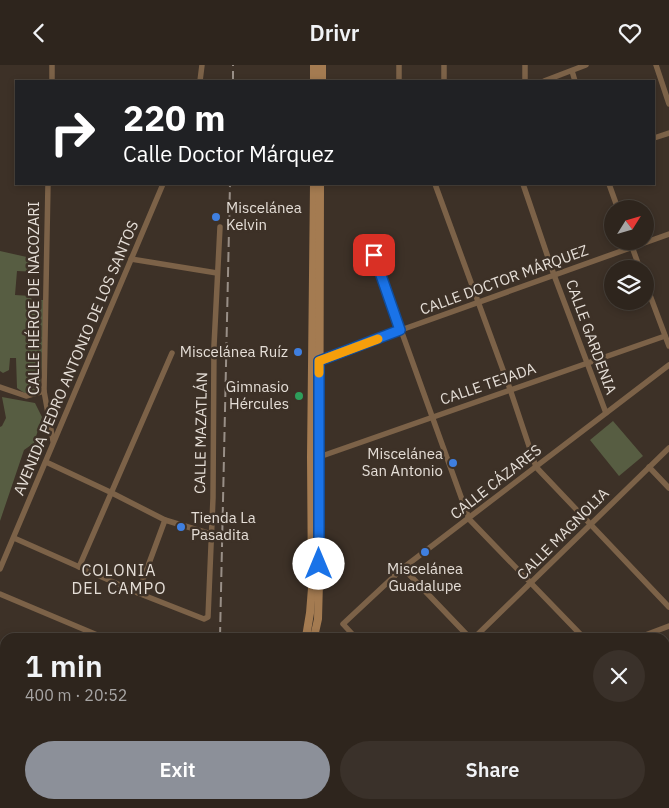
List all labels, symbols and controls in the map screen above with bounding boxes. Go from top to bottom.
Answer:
text: Drivr [309,18,360,47]
icon: back [25,19,53,47]
icon: heart [616,19,644,47]
text: 220 m [123,95,226,141]
icon: right [40,100,105,165]
text: Calle Doctor Márquez [123,139,334,168]
place label: Miscelánea Kelvin [226,198,302,234]
north arrow [604,200,654,250]
map controls [604,200,654,310]
street label: CALLE HÉROE DE NACOZARI [24,201,43,395]
marker: Miscelánea Kelvin [210,211,222,223]
street label: AVENIDA PEDRO ANTONIO DE LOS SANTOS [9,218,142,498]
pin [353,234,395,276]
street label: CALLE DOCTOR MÁRQUEZ [417,240,591,319]
icon: arrive [360,241,388,269]
button: layers [604,260,654,310]
street label: CALLE GARDENIA [562,277,621,397]
place label: Miscelánea Ruíz [180,342,288,361]
marker: Miscelánea Ruíz [292,346,304,358]
street label: CALLE TEJADA [437,358,539,409]
street label: CALLE MAZATLÁN [190,372,211,494]
place label: Gimnasio Hércules [226,377,289,413]
marker: Gimnasio Hércules [293,390,305,402]
street label: CALLE CÁZARES [446,440,545,523]
place label: Miscelánea San Antonio [362,444,443,480]
marker: Miscelánea San Antonio [447,457,459,469]
street label: CALLE MAGNOLIA [513,483,613,584]
place label: Tienda La Pasadita [191,508,256,544]
marker: Tienda La Pasadita [175,521,187,533]
position arrow [292,537,344,589]
marker: Miscelánea Guadalupe [419,546,431,558]
place label: Miscelánea Guadalupe [387,559,463,595]
district label: COLONIA DEL CAMPO [71,560,167,598]
text: 1 min [25,646,103,685]
button: close [593,650,645,702]
text: 400 m · 20:52 [25,685,127,705]
button: Exit [25,741,330,799]
button: Share [340,741,645,799]

